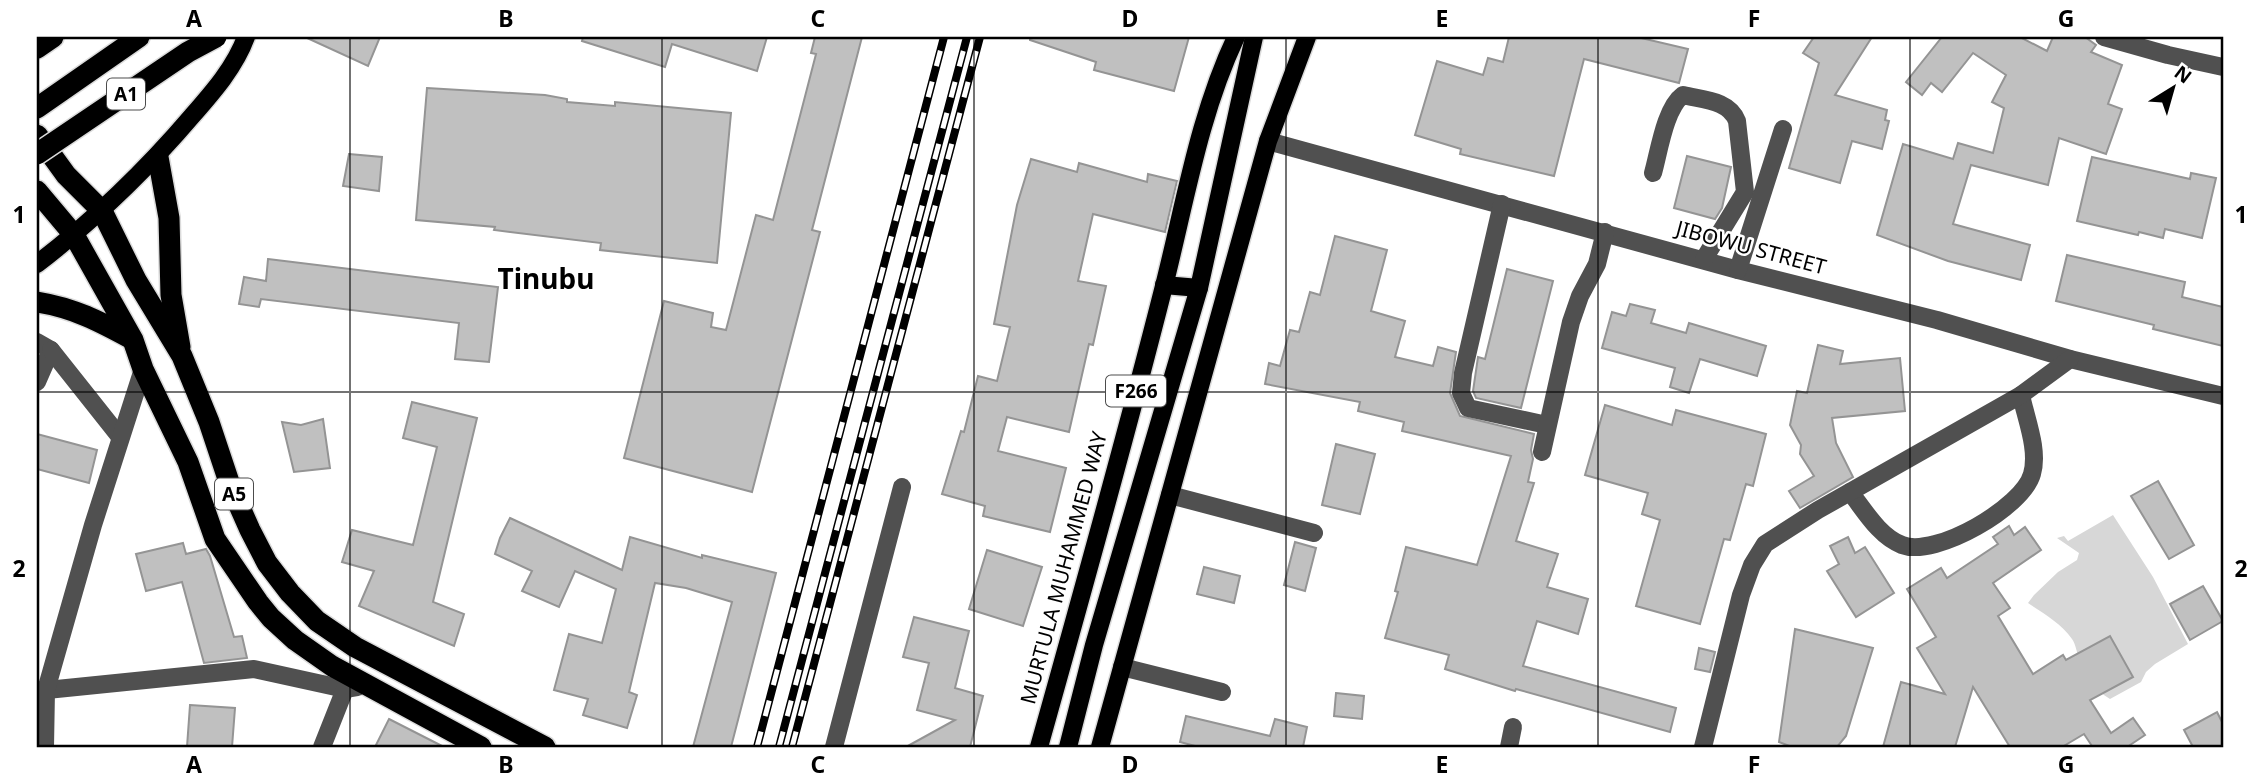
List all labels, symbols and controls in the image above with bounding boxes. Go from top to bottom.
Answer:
text: A [186,2,202,34]
text: B [498,2,514,34]
text: C [811,2,826,34]
text: D [1122,2,1138,34]
text: E [1436,2,1448,34]
text: F [1748,2,1760,34]
text: G [2058,2,2074,34]
north arrow [2138,52,2208,122]
text: N [2169,59,2197,89]
road number: A1 [107,78,145,110]
text: 1 [12,198,26,230]
text: 1 [2234,198,2248,230]
street label: JIBOWU STREET [1671,213,1830,281]
district label: Tinubu [498,259,594,297]
road number: F266 [1106,376,1166,406]
street label: MURTULA MUHAMMED WAY [1013,428,1113,707]
road number: A5 [215,478,253,509]
text: 2 [12,552,26,584]
text: 2 [2234,552,2248,584]
text: A [186,748,202,780]
text: B [498,748,514,780]
text: C [811,748,826,780]
text: D [1122,748,1138,780]
text: E [1436,748,1448,780]
text: F [1748,748,1760,780]
text: G [2058,748,2074,780]

